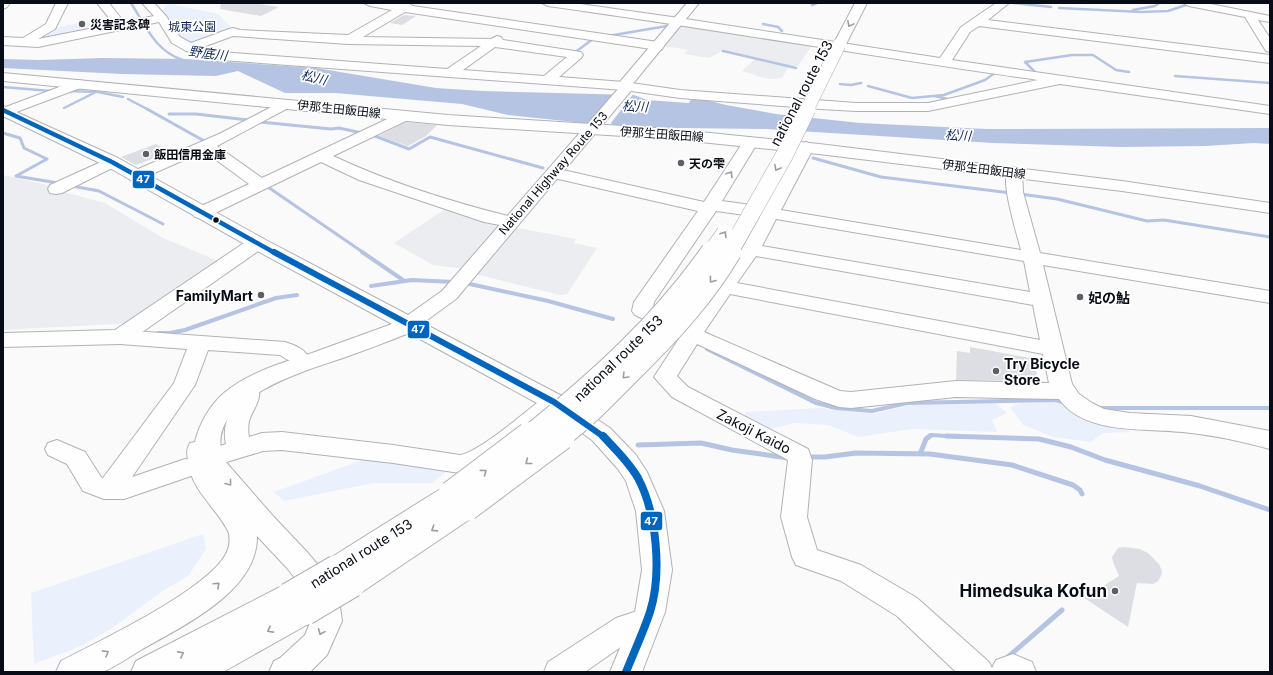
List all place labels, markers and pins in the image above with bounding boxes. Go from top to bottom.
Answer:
place label: 災害記念碑 [90,17,150,32]
marker: 災害記念碑 [77,19,87,29]
place label: 飯田信用金庫 [154,147,226,162]
marker: 飯田信用金庫 [141,149,151,159]
place label: 天の雫 [689,156,725,171]
marker: 天の雫 [676,158,686,168]
unlabelled marker [211,215,221,225]
place label: FamilyMart [176,287,253,304]
place label: 妃の鮎 [1088,289,1130,306]
marker: FamilyMart [256,290,266,300]
marker: 妃の鮎 [1075,292,1085,302]
place label: Try Bicycle Store [1004,355,1080,388]
marker: Try Bicycle Store [991,366,1001,376]
place label: Himedsuka Kofun [960,581,1107,601]
marker: Himedsuka Kofun [1110,586,1120,596]

